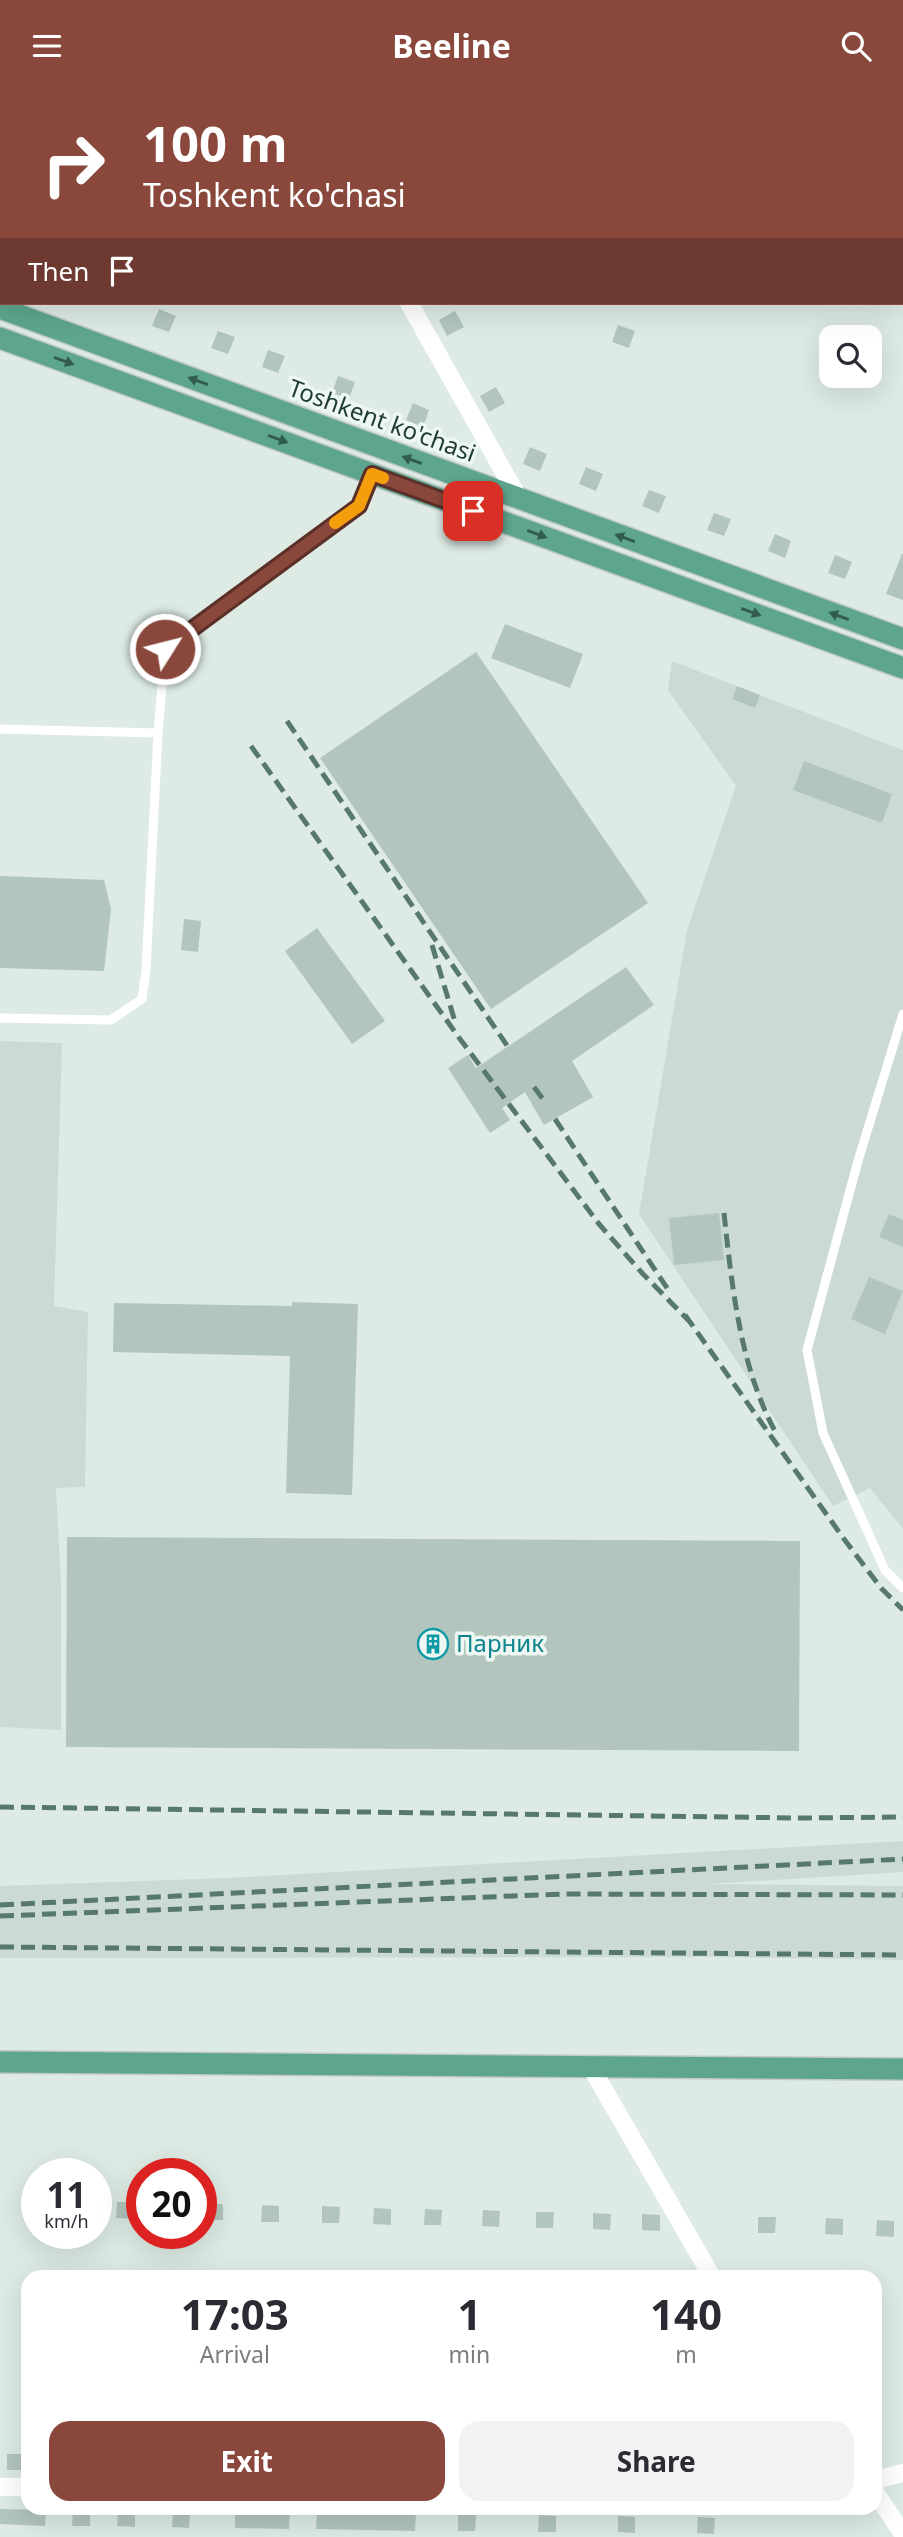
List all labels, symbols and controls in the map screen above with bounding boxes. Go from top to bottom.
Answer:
text: Beeline [392,24,511,67]
icon: menu [28,27,66,65]
icon: search [837,27,875,65]
text: 100 m [143,110,288,176]
icon: right [28,119,119,210]
text: Toshkent ko'chasi [143,173,406,216]
icon: arrive [103,252,141,290]
text: Then [28,253,89,289]
map controls [819,325,882,388]
button: search [819,325,882,388]
one-way arrow [54,356,75,367]
street label: Toshkent ko'chasi [284,370,481,469]
one-way arrow [188,375,209,386]
one-way arrow [267,434,288,445]
one-way arrow [401,454,422,465]
pin [443,481,503,541]
icon: arrive [454,492,492,530]
one-way arrow [527,529,548,540]
one-way arrow [615,532,636,543]
one-way arrow [741,607,762,618]
one-way arrow [828,610,849,621]
position arrow [128,612,202,686]
place label: Парник [456,1626,544,1659]
building icon: Парник [416,1627,450,1661]
speed limit sign: 20 [126,2158,217,2249]
text: 11 [46,2171,87,2218]
text: km/h [44,2209,89,2233]
text: 17:03 [181,2285,289,2342]
text: 1 [457,2285,481,2342]
text: 140 [650,2285,722,2342]
text: Arrival [200,2338,270,2370]
text: min [449,2338,490,2370]
text: m [675,2338,697,2370]
button: Exit [49,2421,445,2501]
button: Share [459,2421,854,2501]

